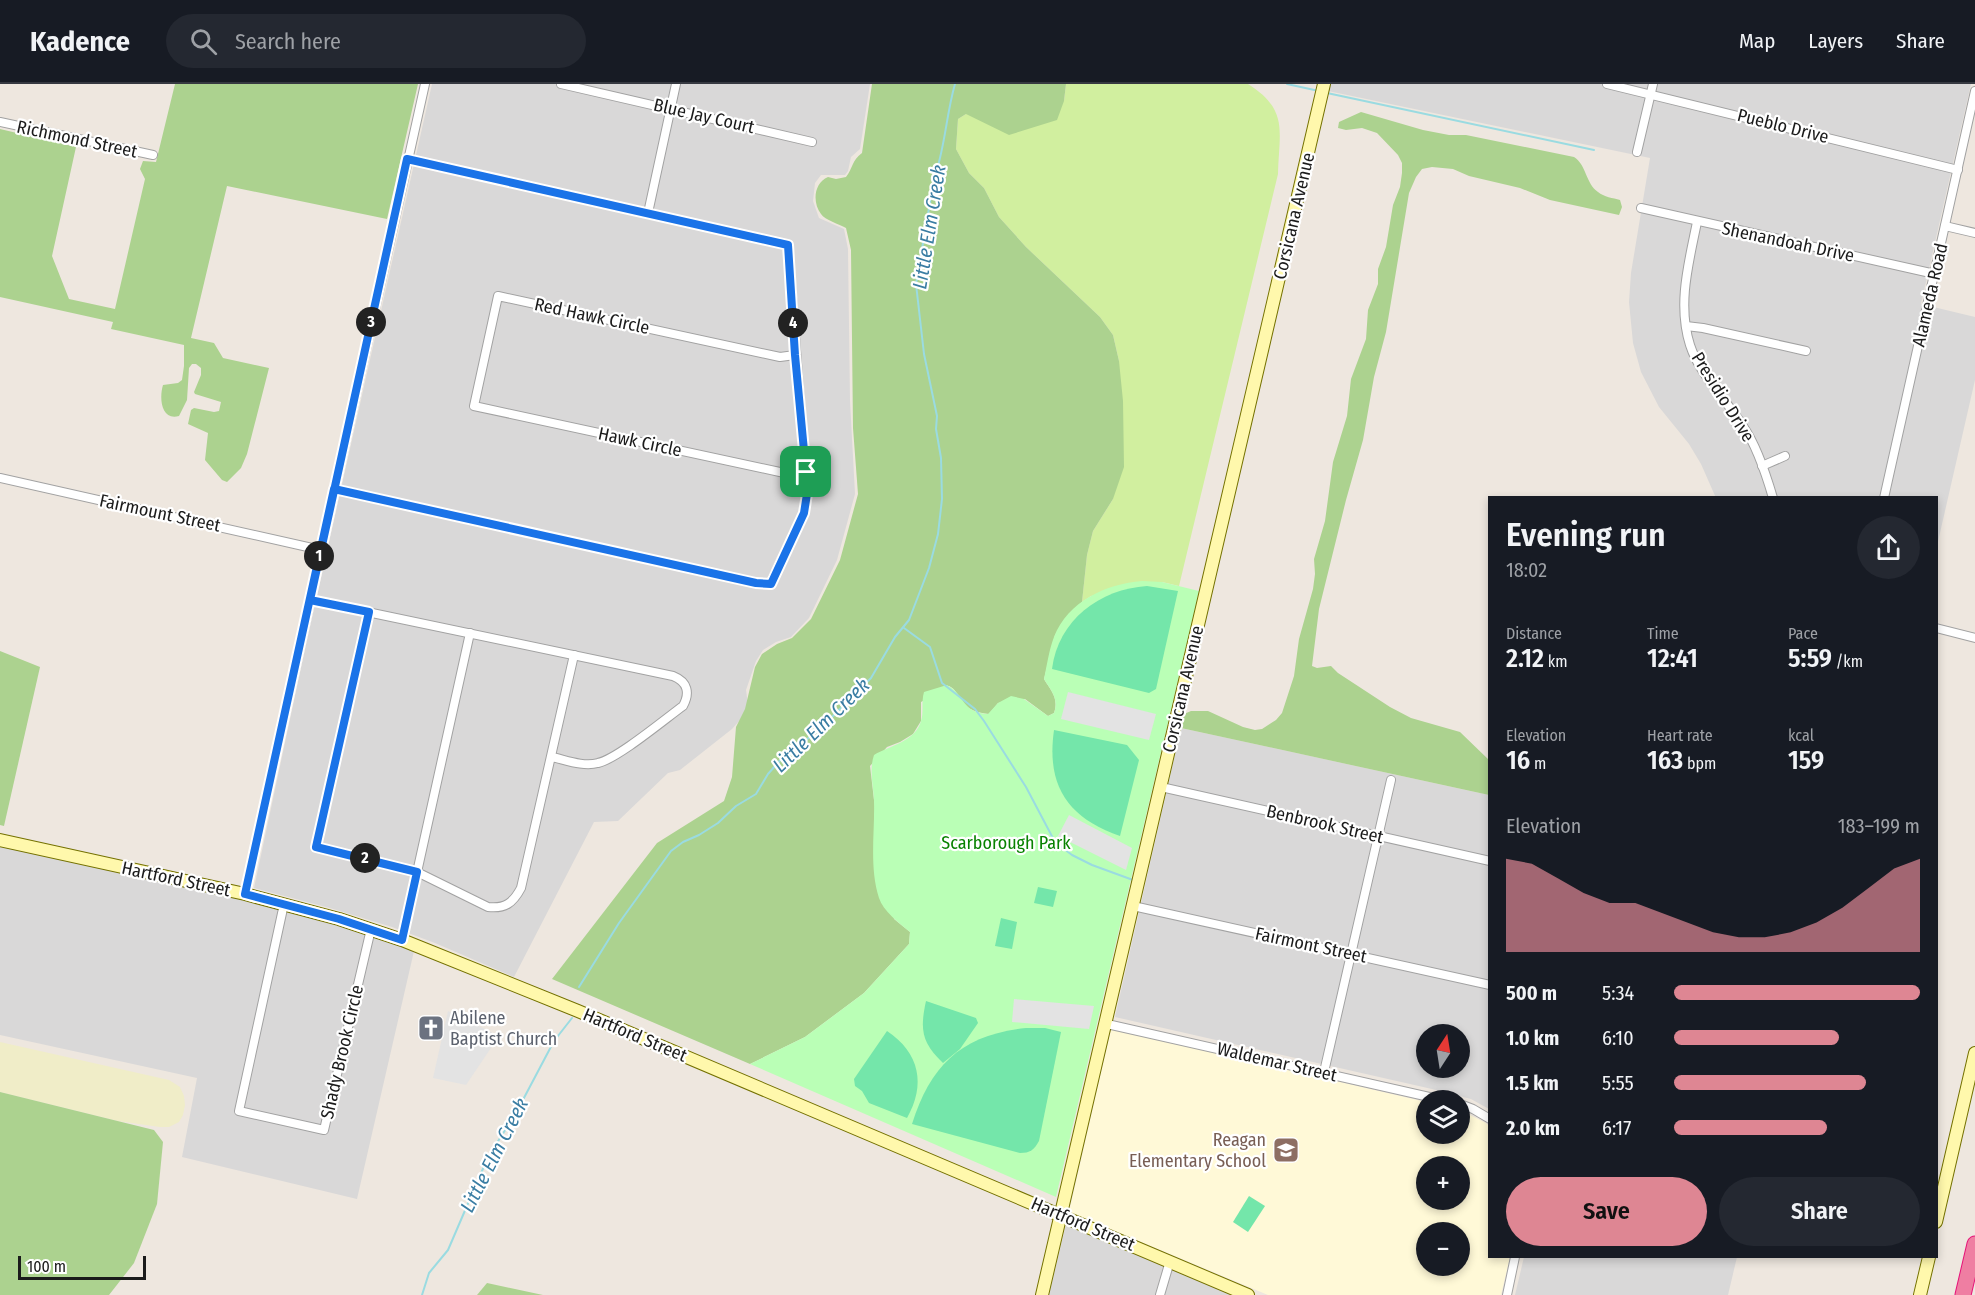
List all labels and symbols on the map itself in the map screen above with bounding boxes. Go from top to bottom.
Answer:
street label: Blue Jay Court [651,94,757,138]
street label: Pueblo Drive [1735,104,1831,148]
street label: Richmond Street [15,116,139,163]
street label: Corsicana Avenue [1269,150,1319,282]
water label: Little Elm Creek [907,163,951,291]
street label: Shenandoah Drive [1720,217,1856,267]
street label: Alameda Road [1907,241,1953,349]
street label: Red Hawk Circle [532,293,652,339]
pin: 3 [356,307,386,337]
pin: 4 [778,308,808,338]
street label: Presidio Drive [1687,348,1759,446]
street label: Hawk Circle [596,422,684,462]
pin [780,446,831,497]
street label: Fairmount Street [98,489,223,537]
pin: 1 [304,541,334,571]
street label: Corsicana Avenue [1158,623,1208,755]
water label: Little Elm Creek [768,673,874,777]
street label: Benbrook Street [1264,800,1386,848]
park label: Scarborough Park [941,832,1071,854]
pin: 2 [350,843,380,873]
street label: Hartford Street [120,857,232,901]
street label: Fairmont Street [1253,922,1369,968]
street label: Shady Brook Circle [316,983,368,1121]
street label: Hartford Street [580,1003,690,1067]
place label: Abilene Baptist Church [450,1007,557,1050]
church icon: Abilene Baptist Church [416,1013,446,1043]
north arrow [1416,1024,1470,1078]
street label: Waldemar Street [1215,1038,1339,1086]
water label: Little Elm Creek [455,1094,533,1216]
place label: Reagan Elementary School [1129,1129,1266,1172]
school or university icon: Reagan Elementary School [1271,1135,1301,1165]
street label: Hartford Street [1028,1192,1138,1256]
scale bar [18,1253,146,1280]

